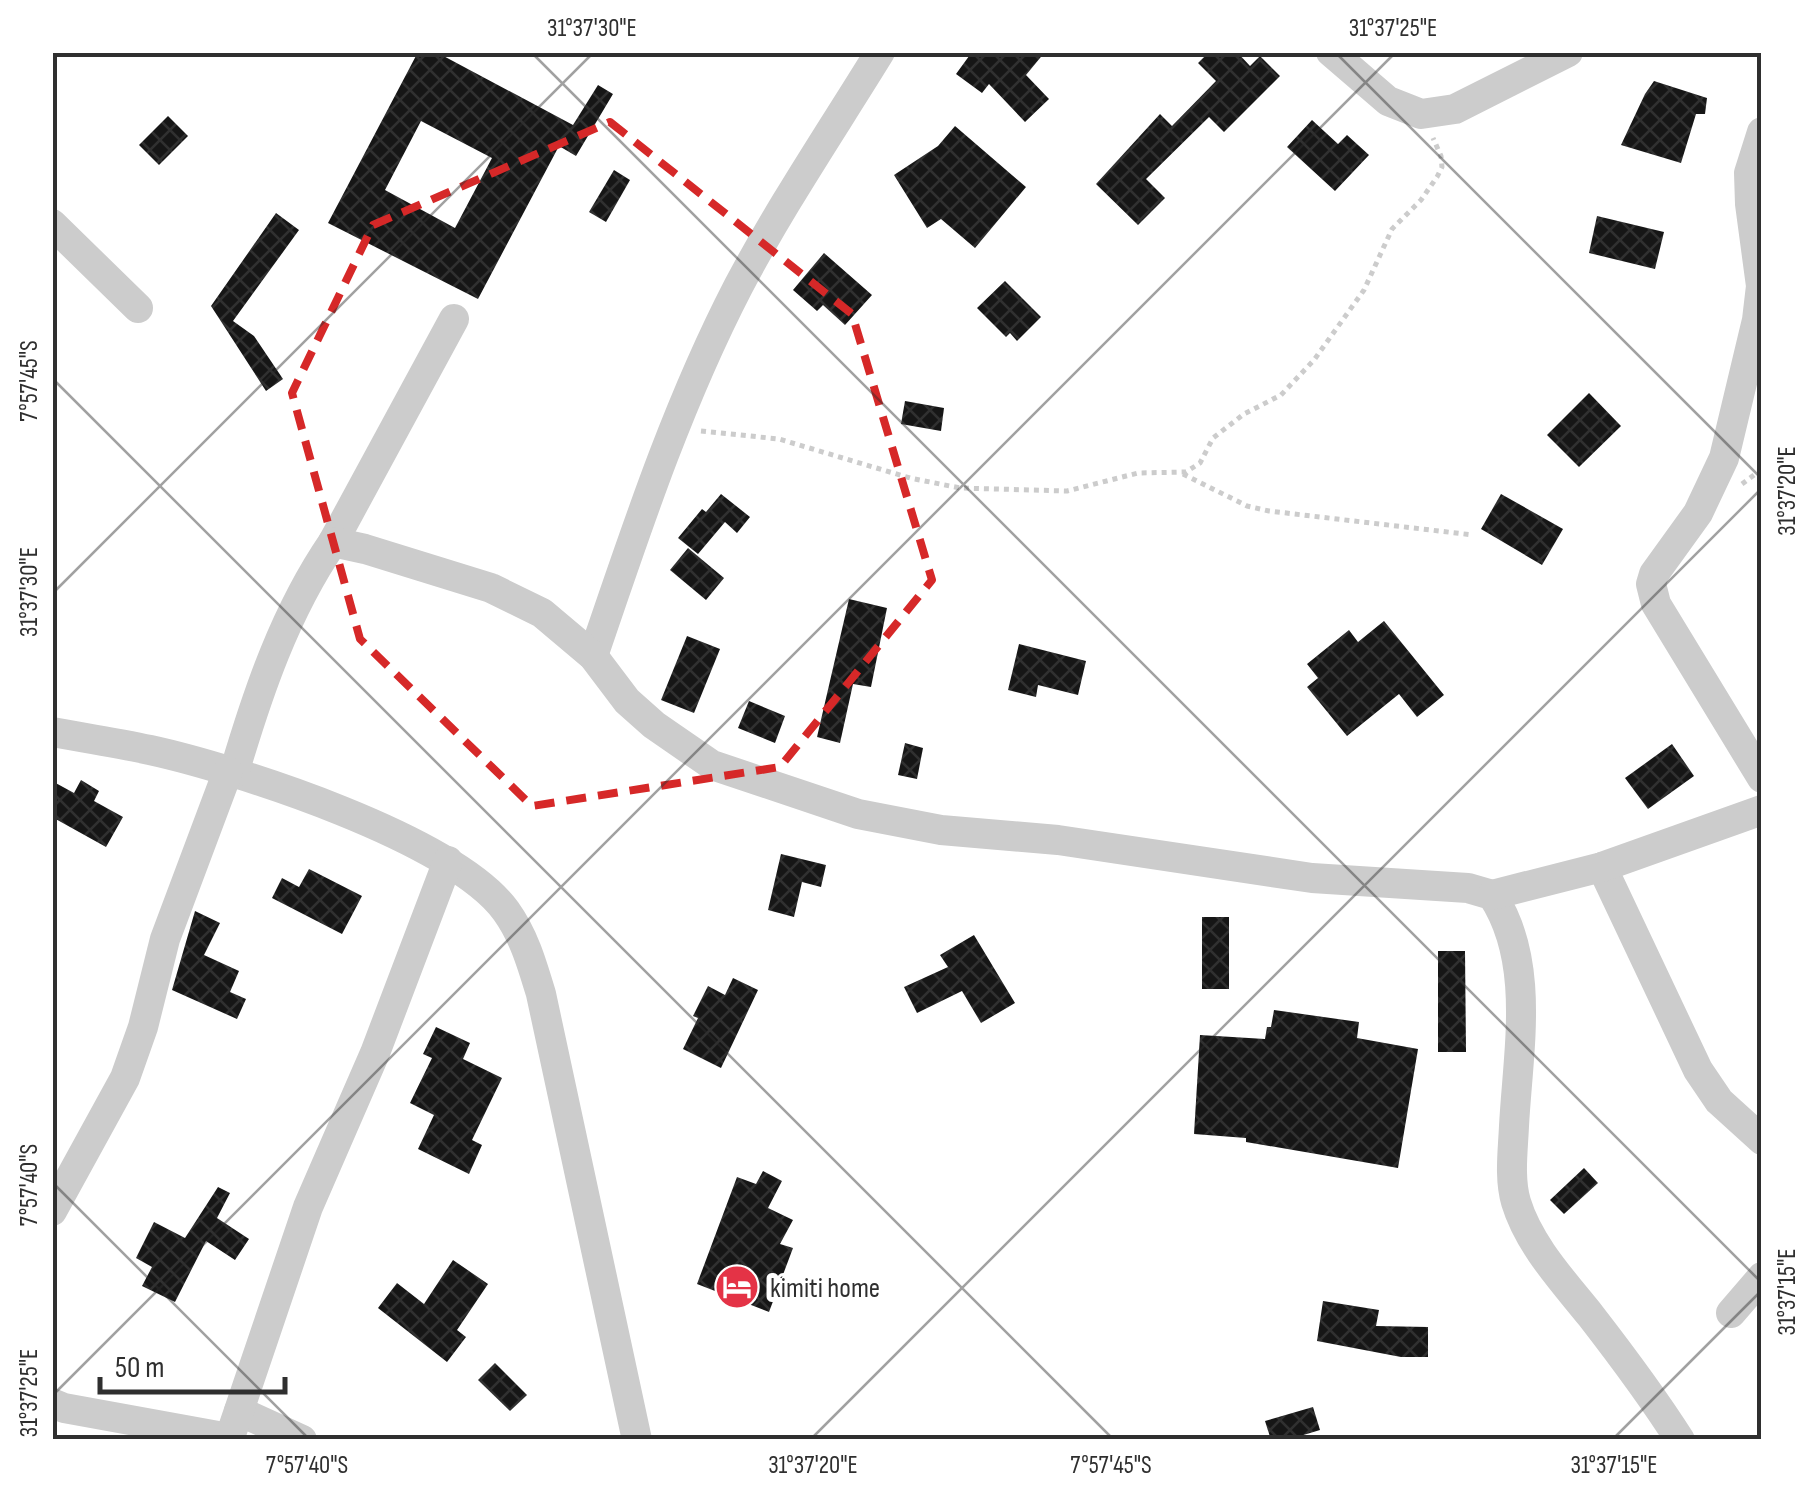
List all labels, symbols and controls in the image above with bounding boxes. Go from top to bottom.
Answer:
text: 31°37'30"E [547,13,637,44]
text: 31°37'25"E [1349,13,1437,44]
text: 7°57'45"S [14,340,45,422]
text: 31°37'20"E [1772,446,1803,536]
text: 31°37'30"E [14,547,45,637]
text: 7°57'40"S [14,1144,45,1226]
text: 31°37'15"E [1772,1248,1803,1336]
hotel icon: kimiti home [714,1264,760,1310]
place label: kimiti home [770,1272,880,1305]
scale bar [100,1332,285,1394]
text: 31°37'25"E [14,1349,45,1437]
text: 50 m [115,1350,164,1386]
text: 7°57'40"S [266,1450,348,1481]
text: 31°37'20"E [768,1450,858,1481]
text: 7°57'45"S [1070,1450,1152,1481]
text: 31°37'15"E [1570,1450,1658,1481]

